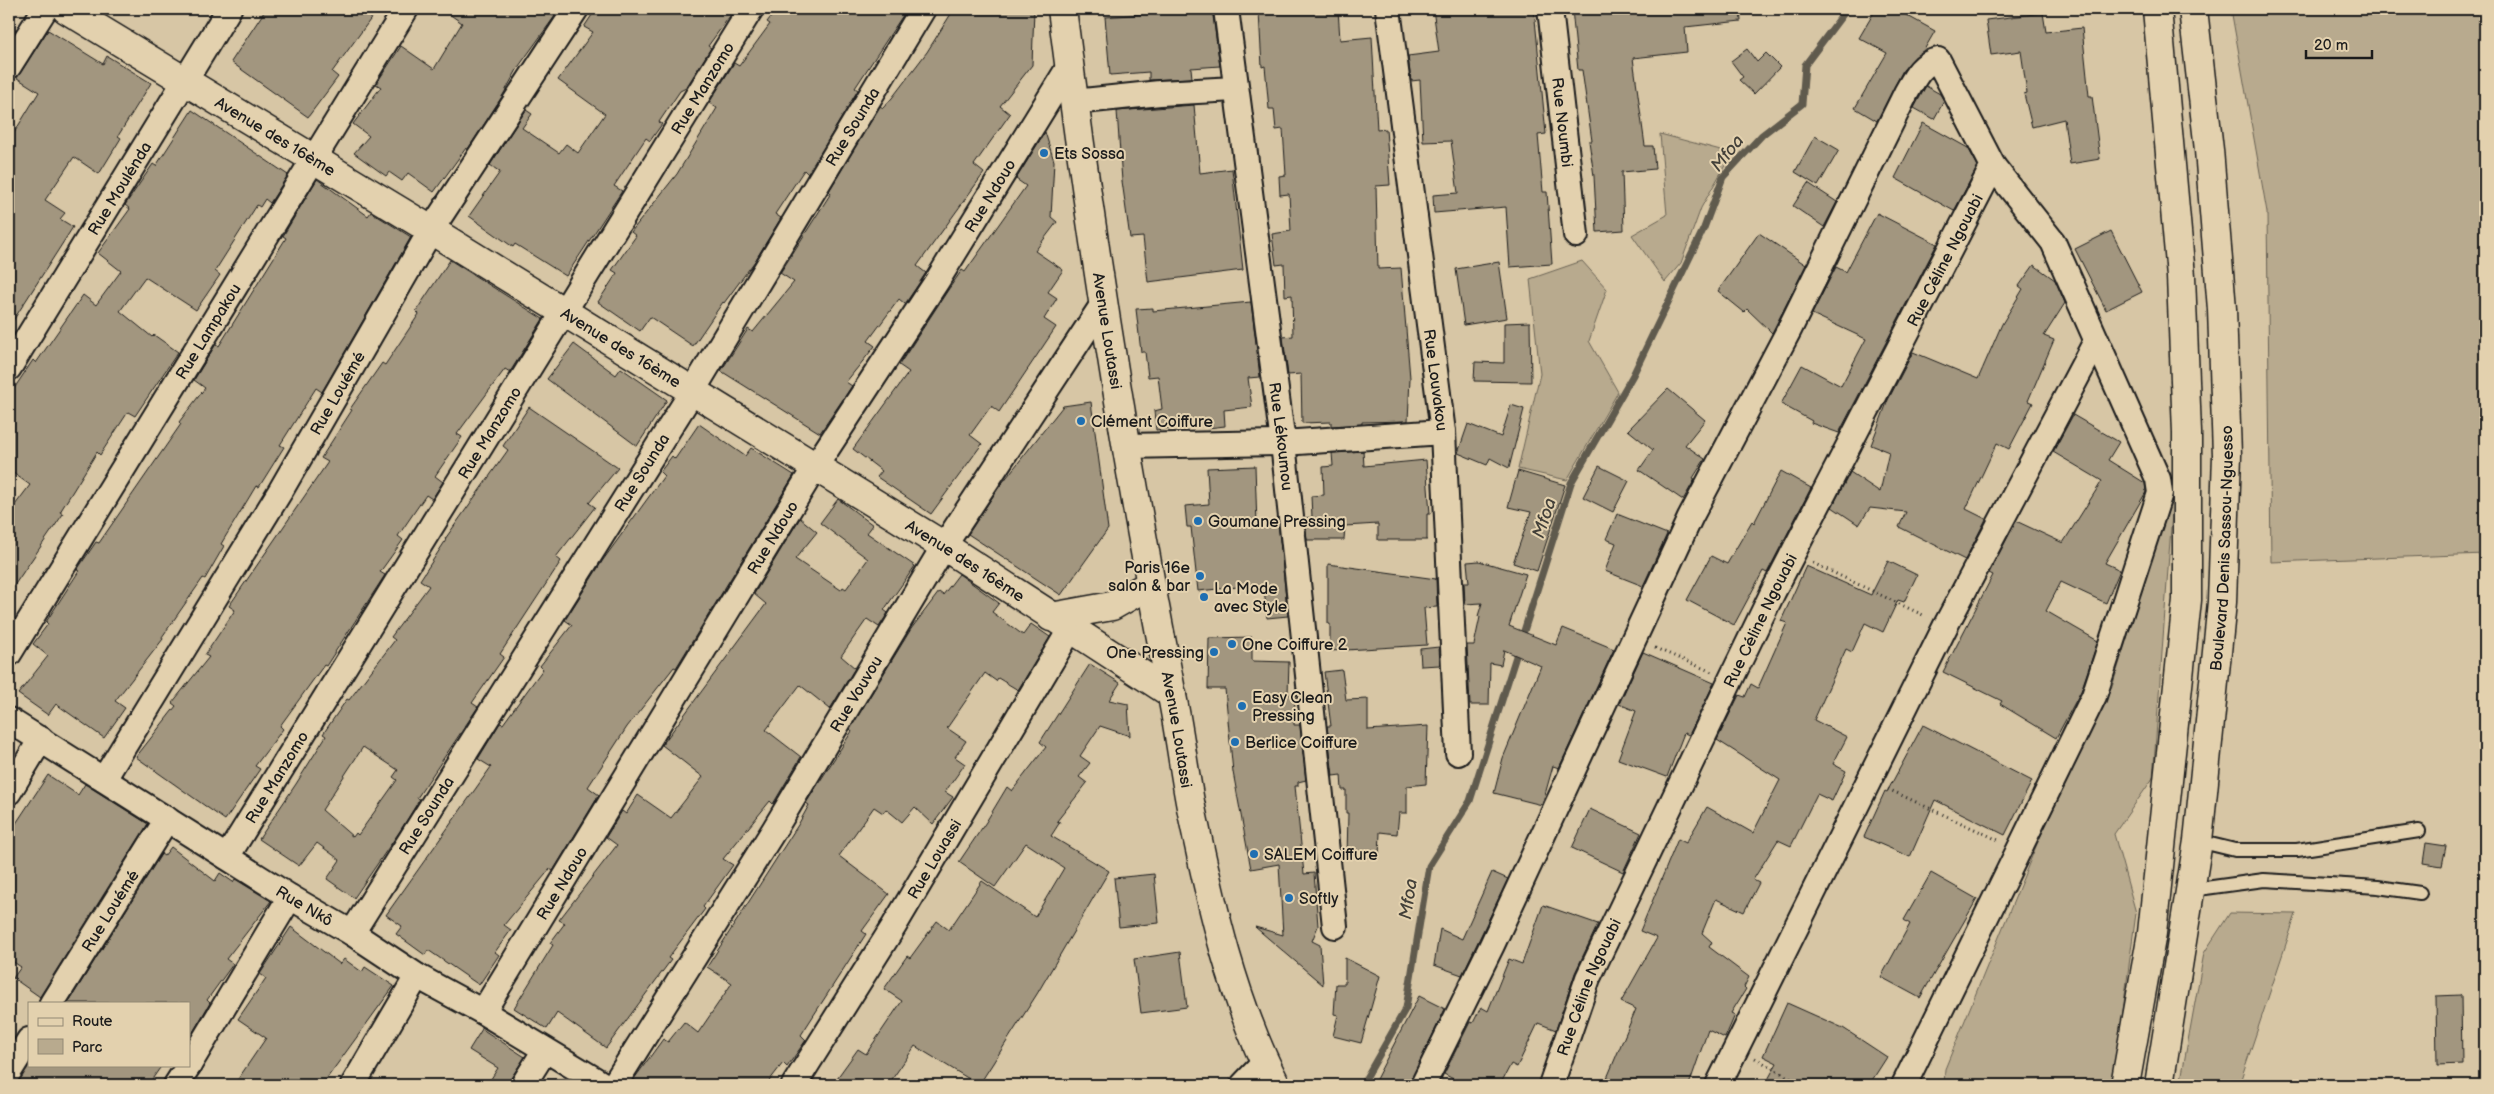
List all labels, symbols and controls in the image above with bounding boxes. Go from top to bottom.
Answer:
scale bar [2306,28,2373,60]
text: 20 m [2314,36,2348,55]
street label: Rue Manzomo [668,39,739,138]
street label: Rue Noumbi [1547,77,1576,168]
street label: Rue Sounda [822,84,884,170]
street label: Avenue des 16ème [211,93,339,181]
water label: Mfoa [1706,131,1749,176]
street label: Rue Moulénda [85,139,156,239]
place label: Ets Sossa [1054,145,1125,164]
marker: Ets Sossa [1038,147,1050,159]
street label: Rue Ndouo [961,156,1021,236]
street label: Rue Céline Ngouabi [1904,191,1988,330]
street label: Avenue Loutassi [1088,271,1125,391]
street label: Rue Lampakou [172,281,246,383]
street label: Avenue des 16ème [557,304,684,393]
street label: Rue Louvakou [1419,328,1451,432]
street label: Rue Louémé [307,348,370,439]
street label: Rue Lékoumou [1264,381,1296,492]
street label: Rue Manzomo [455,384,526,483]
place label: Clément Coiffure [1091,413,1213,432]
marker: Clément Coiffure [1075,415,1087,427]
street label: Boulevard Denis Sassou-Nguesso [2207,425,2238,672]
street label: Rue Sounda [611,431,674,516]
water label: Mfoa [1528,495,1561,541]
street label: Rue Ndouo [744,498,803,578]
place label: Goumane Pressing [1208,513,1346,532]
marker: Goumane Pressing [1192,515,1204,527]
street label: Avenue des 16ème [902,517,1028,607]
street label: Rue Céline Ngouabi [1720,551,1802,691]
place label: Paris 16e salon & bar [1108,559,1191,596]
marker: Paris 16e salon & bar [1194,570,1206,582]
place label: La Mode avec Style [1214,580,1288,617]
marker: La Mode avec Style [1198,591,1210,603]
place label: One Coiffure 2 [1242,636,1348,655]
marker: One Coiffure 2 [1226,638,1238,650]
place label: One Pressing [1106,644,1204,663]
marker: One Pressing [1208,646,1220,658]
street label: Rue Vouvou [827,653,887,736]
street label: Avenue Loutassi [1156,670,1195,790]
place label: Easy Clean Pressing [1252,689,1333,726]
marker: Easy Clean Pressing [1236,700,1248,712]
street label: Rue Manzomo [242,728,313,827]
place label: Berlice Coiffure [1245,734,1358,753]
marker: Berlice Coiffure [1229,736,1241,748]
street label: Rue Sounda [396,774,459,859]
street label: Rue Louassi [904,816,966,903]
street label: Rue Ndouo [533,844,592,924]
place label: SALEM Coiffure [1264,846,1378,865]
marker: SALEM Coiffure [1248,848,1260,860]
street label: Rue Louémé [78,866,144,956]
water label: Mfoa [1395,877,1422,921]
street label: Rue Nkô [272,883,336,931]
place label: Softly [1299,890,1339,909]
marker: Softly [1283,892,1295,904]
street label: Rue Céline Ngouabi [1554,916,1626,1059]
legend [28,1002,190,1066]
text: Route [72,1012,113,1031]
text: Parc [72,1038,102,1057]

